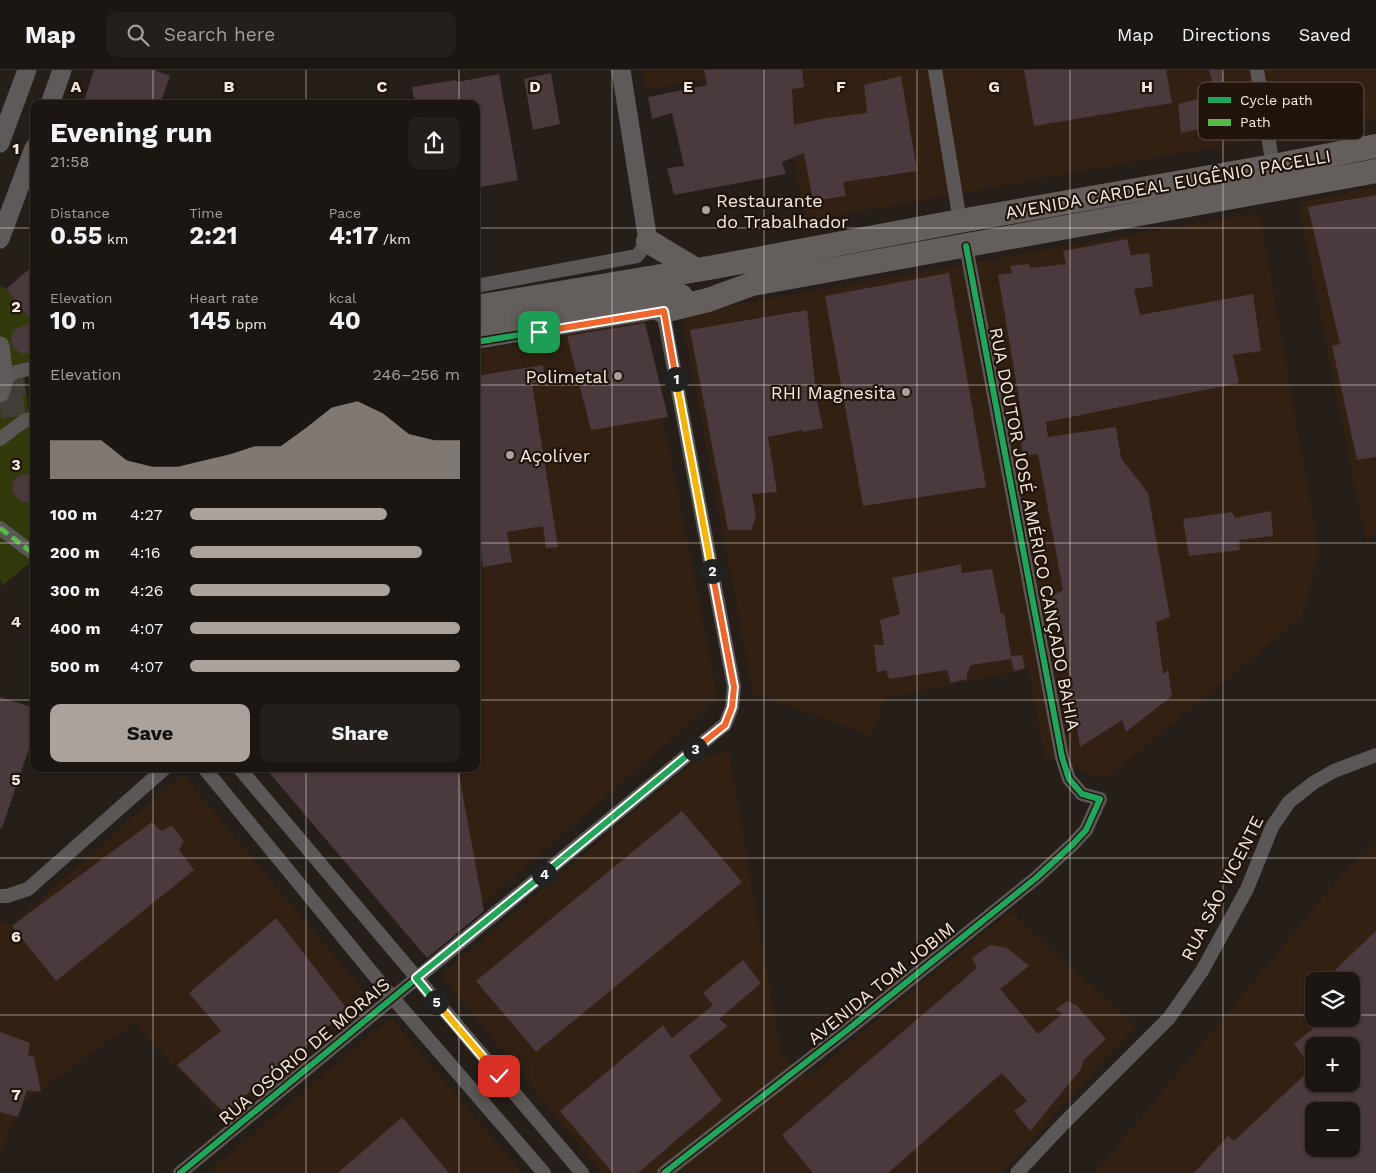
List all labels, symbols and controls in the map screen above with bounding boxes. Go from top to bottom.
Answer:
search box [106,12,456,57]
text: Map [25,21,76,49]
icon: search [124,21,152,49]
text: Search here [164,23,275,46]
text: Map [1117,24,1154,45]
text: Directions [1182,24,1271,45]
text: Saved [1299,24,1351,45]
text: A [71,77,82,96]
text: B [224,77,235,96]
text: C [377,77,388,96]
text: D [529,77,541,96]
text: E [683,77,693,96]
text: F [836,77,846,96]
text: G [988,77,1000,96]
text: H [1141,77,1153,96]
legend [1198,82,1364,140]
text: Cycle path [1240,92,1313,108]
text: Path [1240,114,1271,130]
text: Evening run [50,116,212,149]
button: share [408,117,460,169]
text: 1 [13,139,19,158]
street label: AVENIDA CARDEAL EUGÊNIO PACELLI [1003,145,1333,223]
text: 21:58 [50,152,89,171]
place label: Restaurante do Trabalhador [716,190,848,232]
marker: Restaurante do Trabalhador [700,204,712,216]
text: Distance [50,205,110,221]
text: Time [189,205,223,221]
text: Pace [329,205,361,221]
text: 0.55 [50,221,102,250]
text: 2:21 [189,221,237,250]
text: 4:17 [329,221,378,250]
text: km [102,231,128,247]
text: /km [378,231,411,247]
text: Elevation [50,290,113,306]
text: Heart rate [189,290,259,306]
text: kcal [329,290,356,306]
text: 2 [11,297,21,316]
text: 10 [50,306,77,335]
text: 145 [189,306,231,335]
text: 40 [329,306,361,335]
pin [518,311,560,353]
text: m [77,316,95,332]
text: bpm [231,316,267,332]
icon: arrive [525,318,553,346]
street label: RUA DOUTOR JOSÉ AMÉRICO CANÇADO BAHIA [986,325,1085,733]
text: Elevation [50,365,121,384]
text: 246–256 m [373,365,460,384]
place label: Polimetal [526,366,608,387]
pin: 1 [664,366,688,392]
marker: Polimetal [612,370,624,382]
text: 1 [673,371,680,387]
place label: RHI Magnesita [771,382,896,403]
marker: RHI Magnesita [900,386,912,398]
place label: Açolíver [520,445,590,466]
marker: Açolíver [504,449,516,461]
text: 3 [11,455,21,474]
text: 100 m [50,505,97,524]
text: 4:27 [130,505,163,524]
text: 200 m [50,543,100,562]
text: 4:16 [130,543,160,562]
pin: 2 [700,558,724,584]
text: 2 [708,563,717,579]
text: 300 m [50,581,100,600]
text: 4:26 [130,581,164,600]
text: 4 [11,612,21,631]
text: 400 m [50,619,101,638]
text: 4:07 [130,619,163,638]
text: 500 m [50,657,100,676]
text: 4:07 [130,657,163,676]
button: Save [50,704,250,762]
button: Share [260,704,460,762]
pin: 3 [682,736,708,762]
text: 3 [691,741,700,757]
text: 5 [11,770,21,789]
street label: RUA SÃO VICENTE [1176,812,1268,964]
pin: 4 [532,862,556,886]
text: 4 [540,866,549,882]
street label: AVENIDA TOM JOBIM [803,917,959,1049]
text: 6 [11,927,21,946]
map controls [1305,972,1360,1157]
button: layers [1305,972,1360,1027]
street label: RUA OSÓRIO DE MORAIS [214,973,394,1129]
pin: 5 [424,990,448,1014]
text: 5 [432,994,441,1010]
button: + [1305,1037,1360,1092]
pin [478,1055,520,1097]
icon: check [485,1062,513,1090]
text: 7 [11,1085,21,1104]
button: − [1305,1102,1360,1157]

